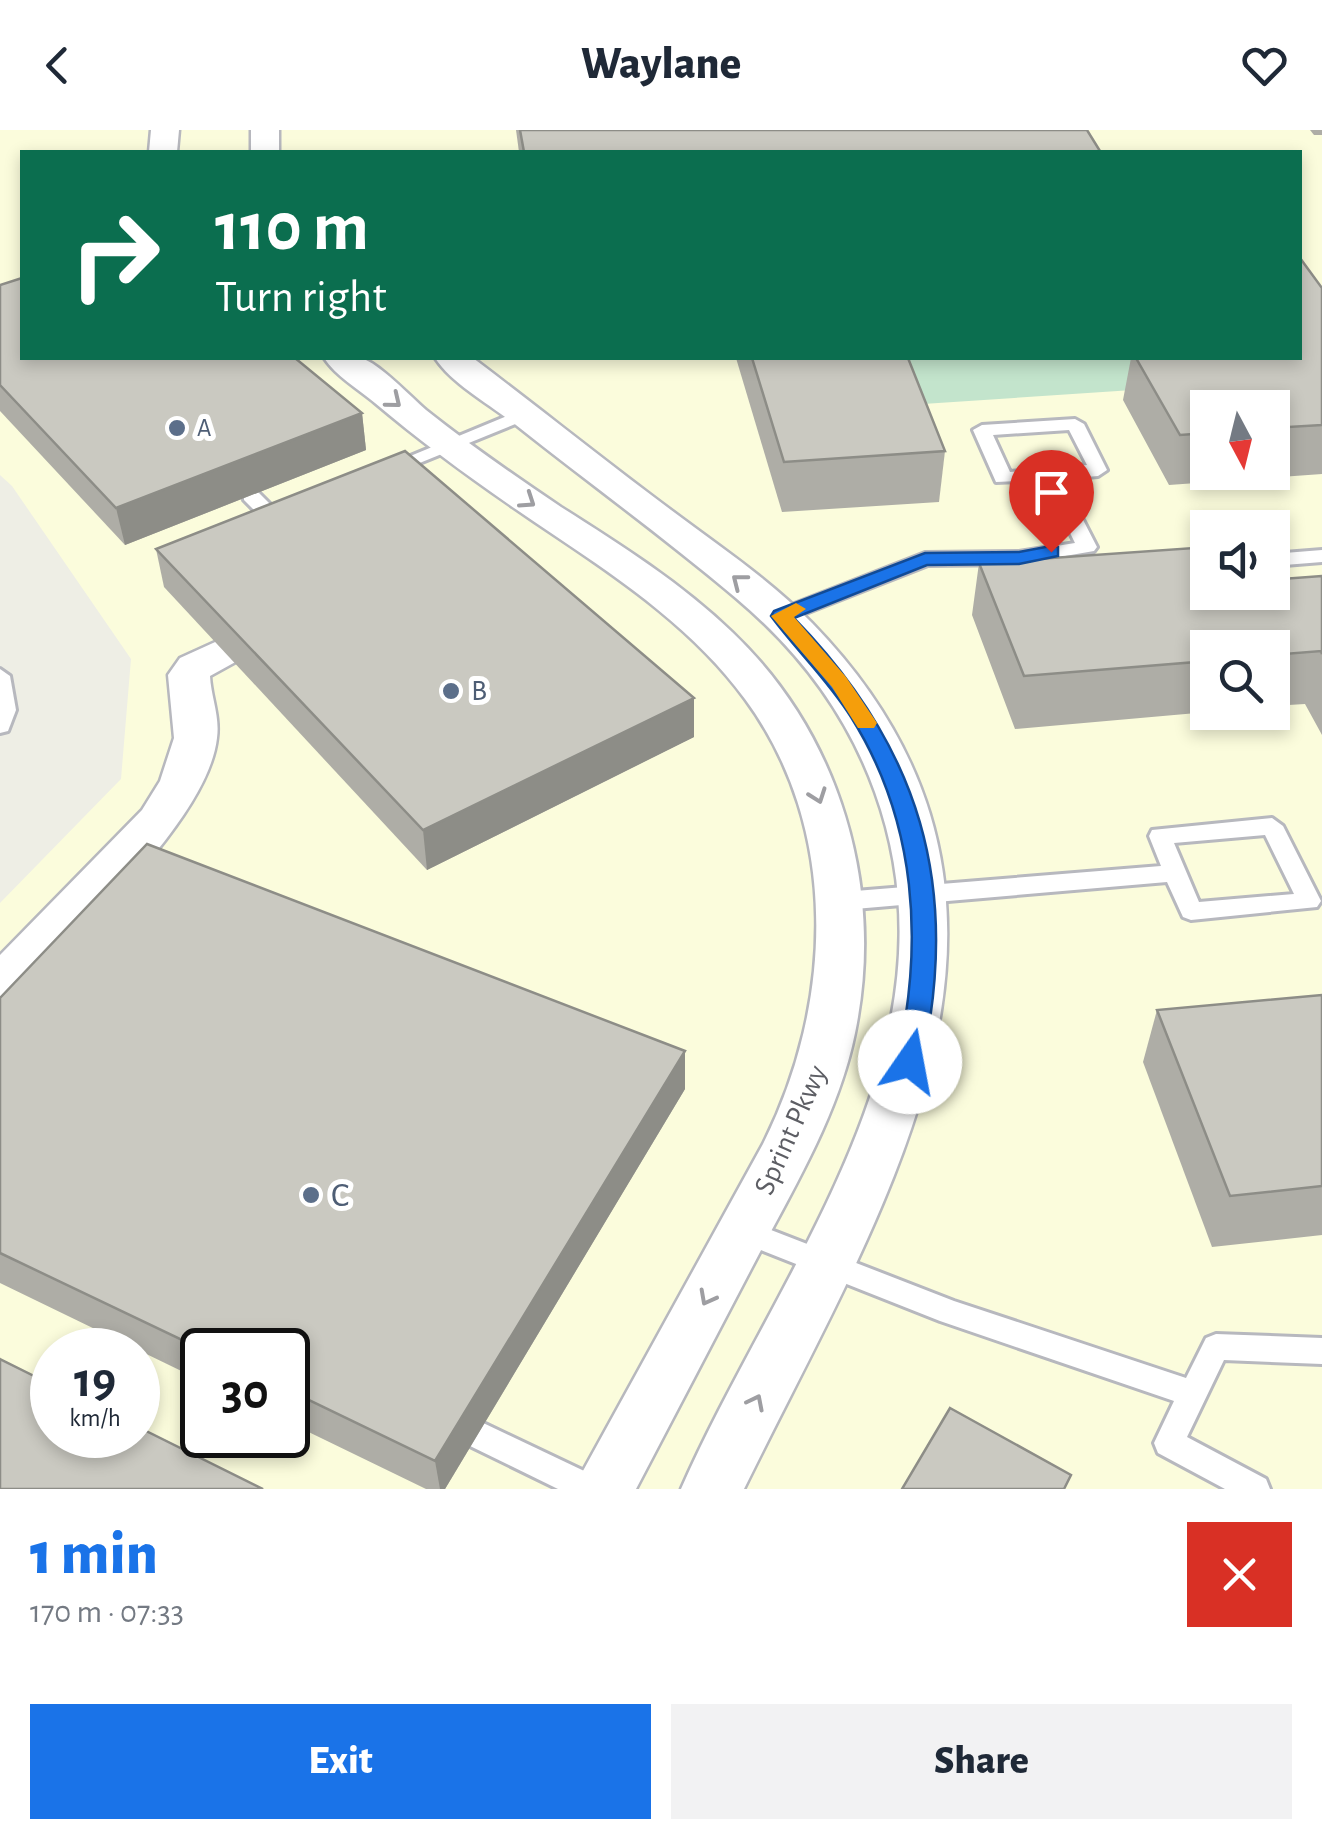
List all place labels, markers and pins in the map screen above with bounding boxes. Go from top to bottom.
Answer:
place label: A [197,416,211,441]
marker: A [166,417,188,439]
pin [1009,450,1094,553]
place label: B [471,676,487,706]
marker: B [440,680,462,702]
place label: C [331,1178,349,1213]
marker: C [300,1184,322,1206]

